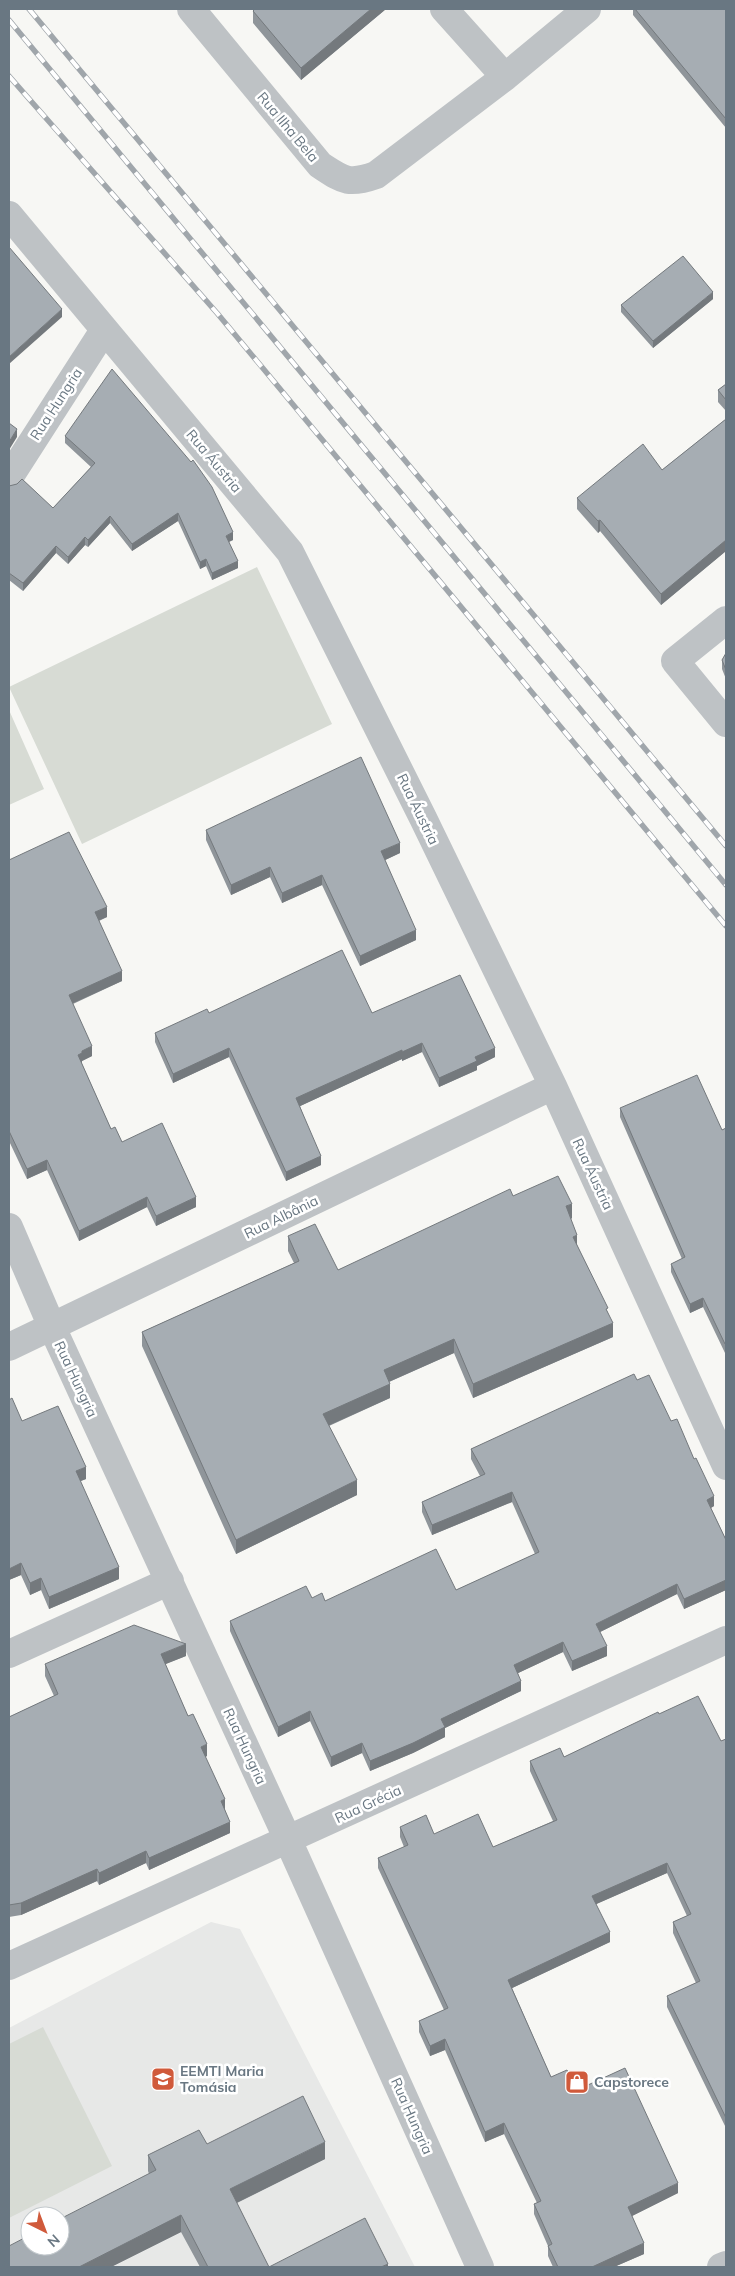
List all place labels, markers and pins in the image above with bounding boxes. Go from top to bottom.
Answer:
place label: EEMTI Maria Tomásia [180,2062,264,2096]
school or university icon: EEMTI Maria Tomásia [150,2066,176,2092]
shop icon: Capstorece [564,2069,590,2095]
place label: Capstorece [594,2073,669,2091]

